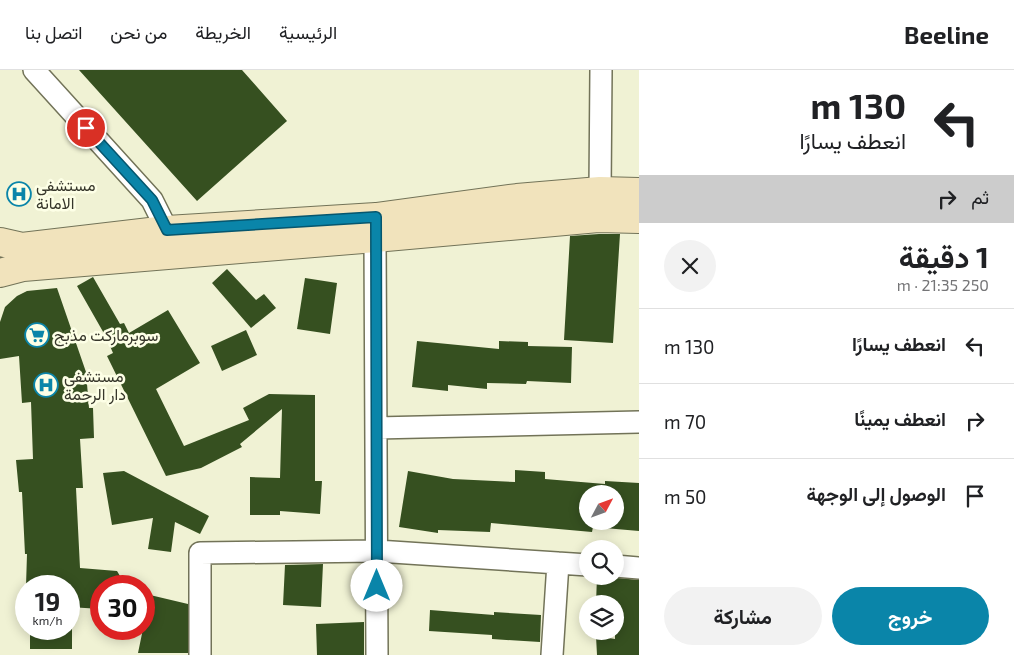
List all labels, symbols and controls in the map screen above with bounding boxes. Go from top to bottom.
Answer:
text: Beeline [904,20,989,49]
text: اتصل بنا [25,21,82,43]
text: من نحن [110,21,167,43]
text: الخريطة [195,21,251,43]
text: الرئيسية [279,21,337,43]
text: 130 m [811,84,906,126]
icon: left [924,90,989,155]
pin [65,107,107,149]
icon: arrive [72,114,100,142]
text: انعطف يسارًا [800,127,906,153]
place label: مستشفى الامانة [36,175,96,212]
hospital icon: مستشفى الامانة [6,181,32,207]
icon: right [933,185,961,213]
text: ثم [971,185,989,208]
text: 1 دقيقة [899,238,989,274]
button: close [664,240,716,292]
text: 250 m · 21:35 [897,275,989,294]
supermarket icon: سوبرمارکت مذبح [24,322,50,348]
place label: سوبرمارکت مذبح [54,325,158,347]
text: انعطف يسارًا [852,332,946,355]
icon: left [961,332,989,360]
text: 130 m [664,335,715,358]
place label: مستشفى دار الرحمة [64,366,126,405]
hospital icon: مستشفى دار الرحمة [33,372,59,398]
text: انعطف يمينًا [854,407,946,430]
icon: right [961,407,989,435]
text: 70 m [664,410,706,433]
text: الوصول إلى الوجهة [806,482,946,505]
icon: arrive [961,482,989,510]
north arrow [579,485,624,530]
map controls [579,485,624,640]
text: 50 m [664,485,707,508]
button: search [579,540,624,585]
position arrow [350,559,402,611]
speed limit sign: 30 [90,575,155,640]
text: 19 [35,586,60,616]
button: مشاركة [664,587,822,645]
button: خروج [832,587,989,645]
button: layers [579,595,624,640]
text: km/h [33,613,62,627]

